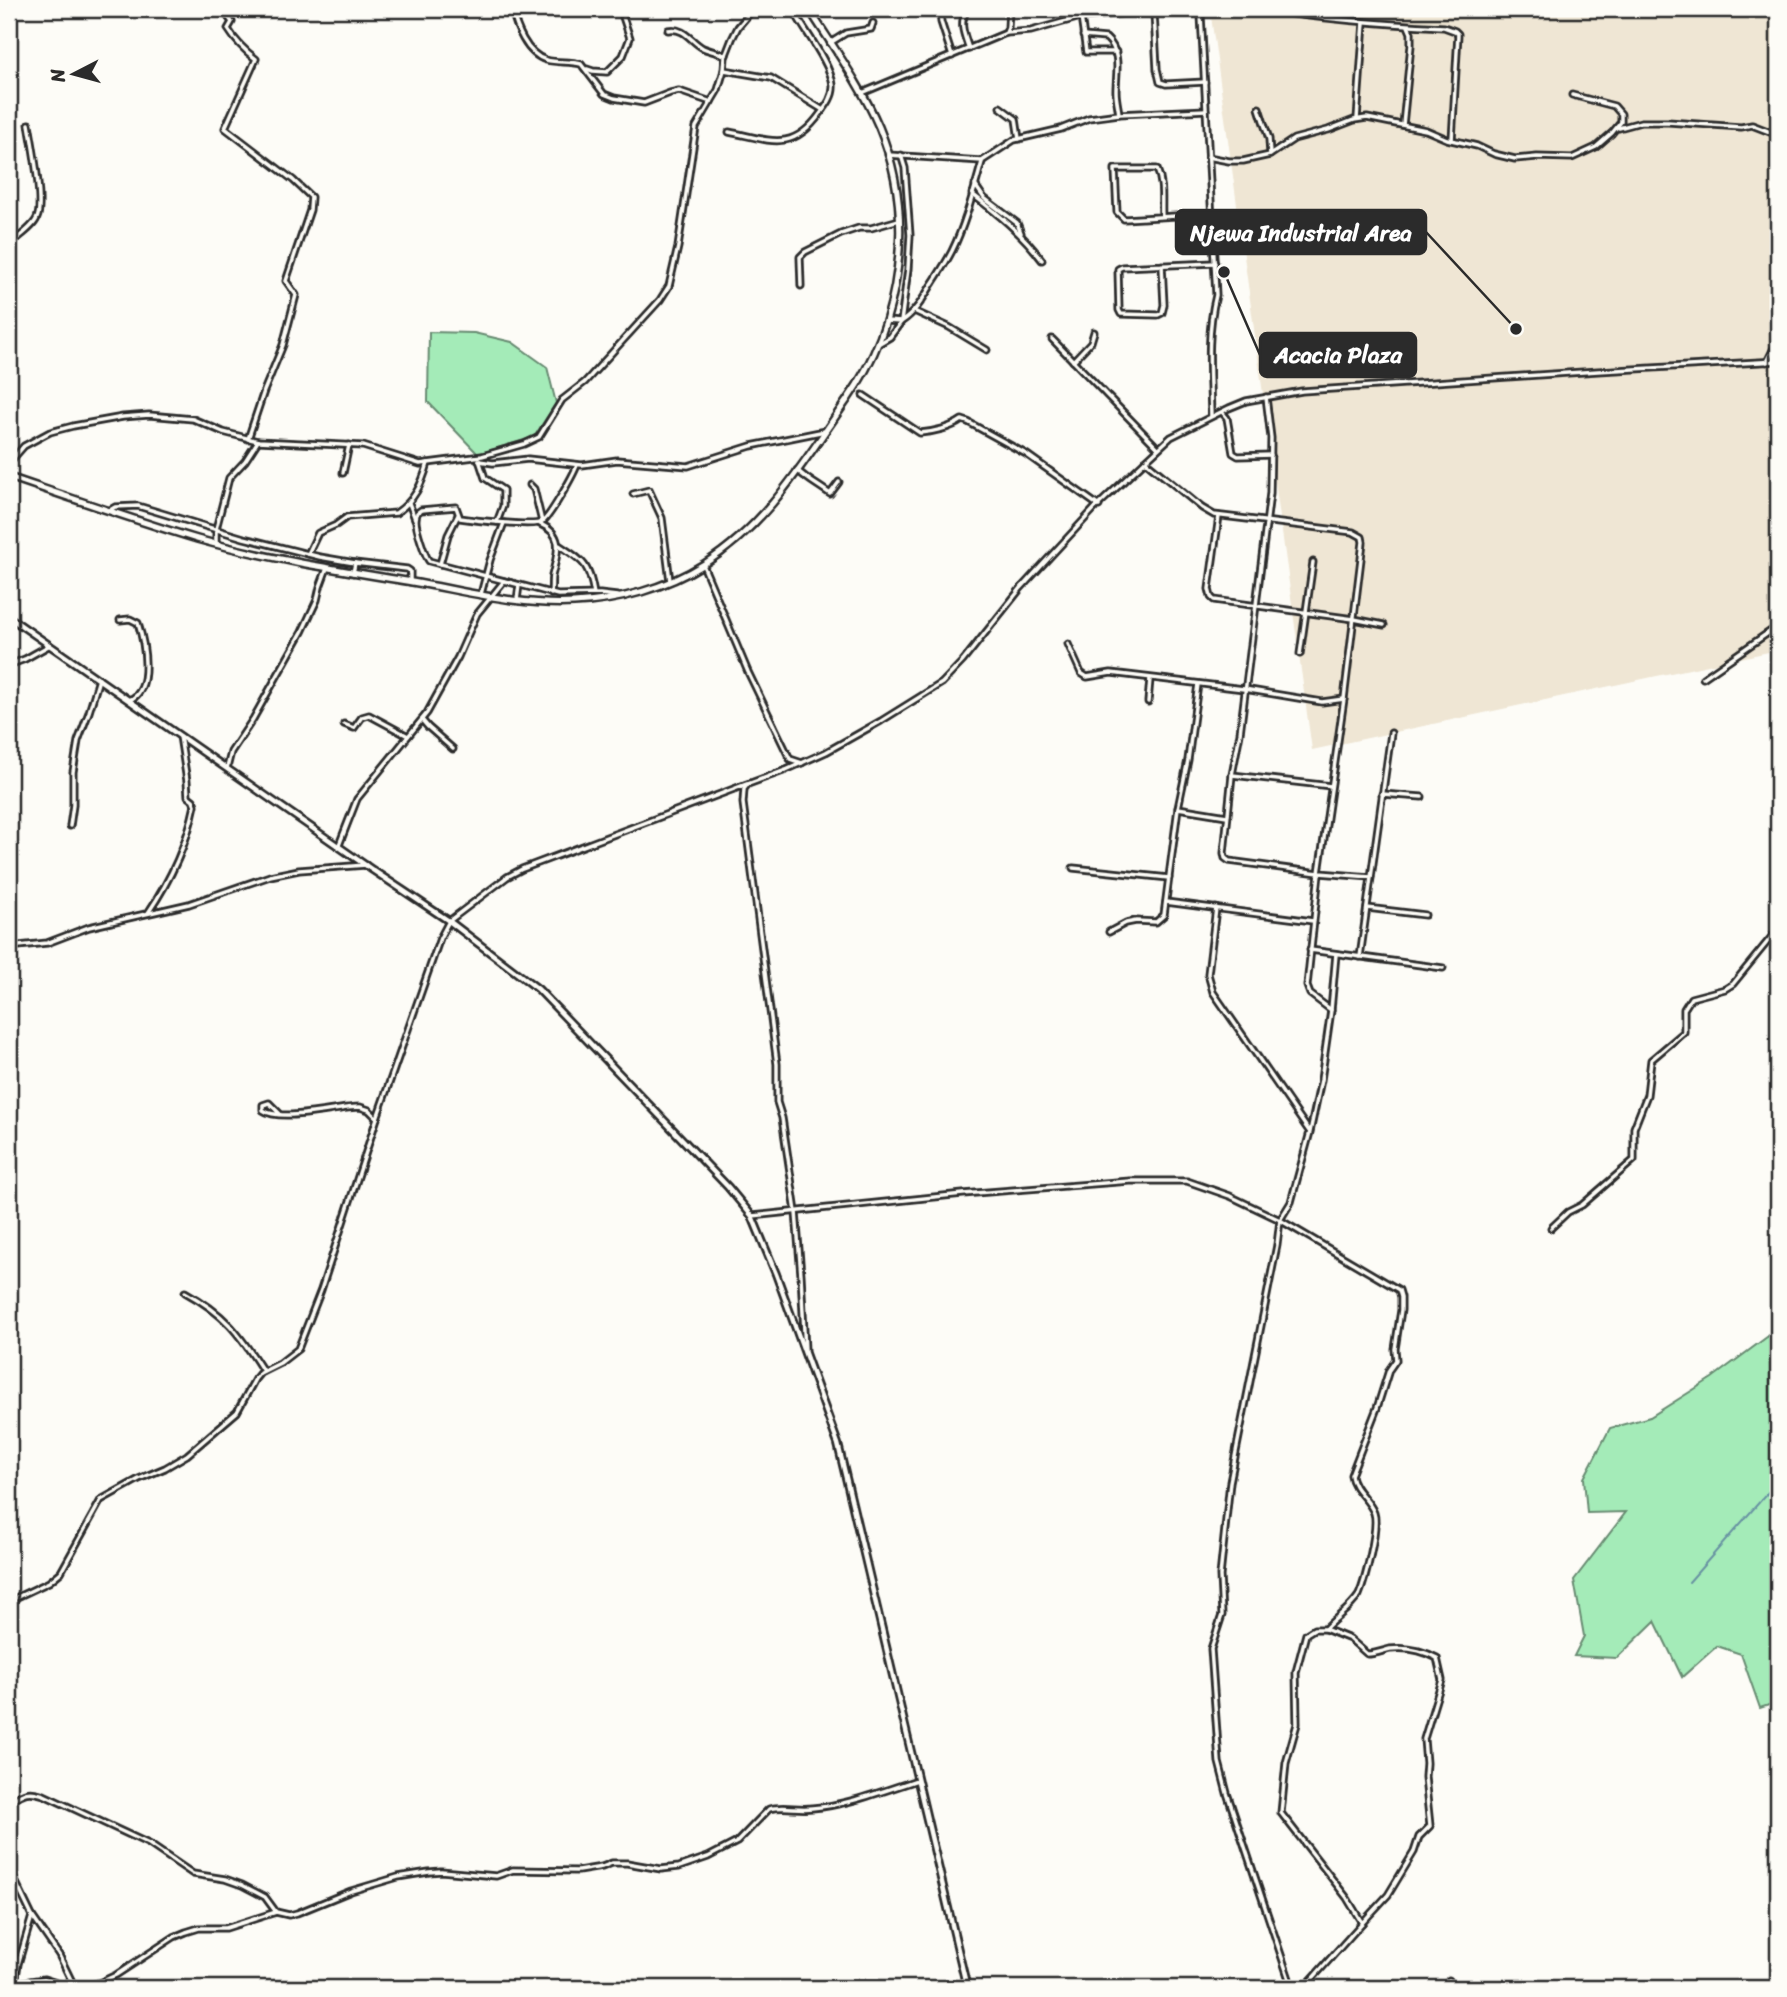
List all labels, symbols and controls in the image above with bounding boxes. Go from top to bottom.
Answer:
north arrow [38,38,108,108]
text: N [40,67,75,85]
callout: Njewa Industrial Area [1176,210,1426,254]
text: Njewa Industrial Area [1189,213,1412,254]
callout: Acacia Plaza [1260,333,1416,377]
text: Acacia Plaza [1273,335,1403,376]

